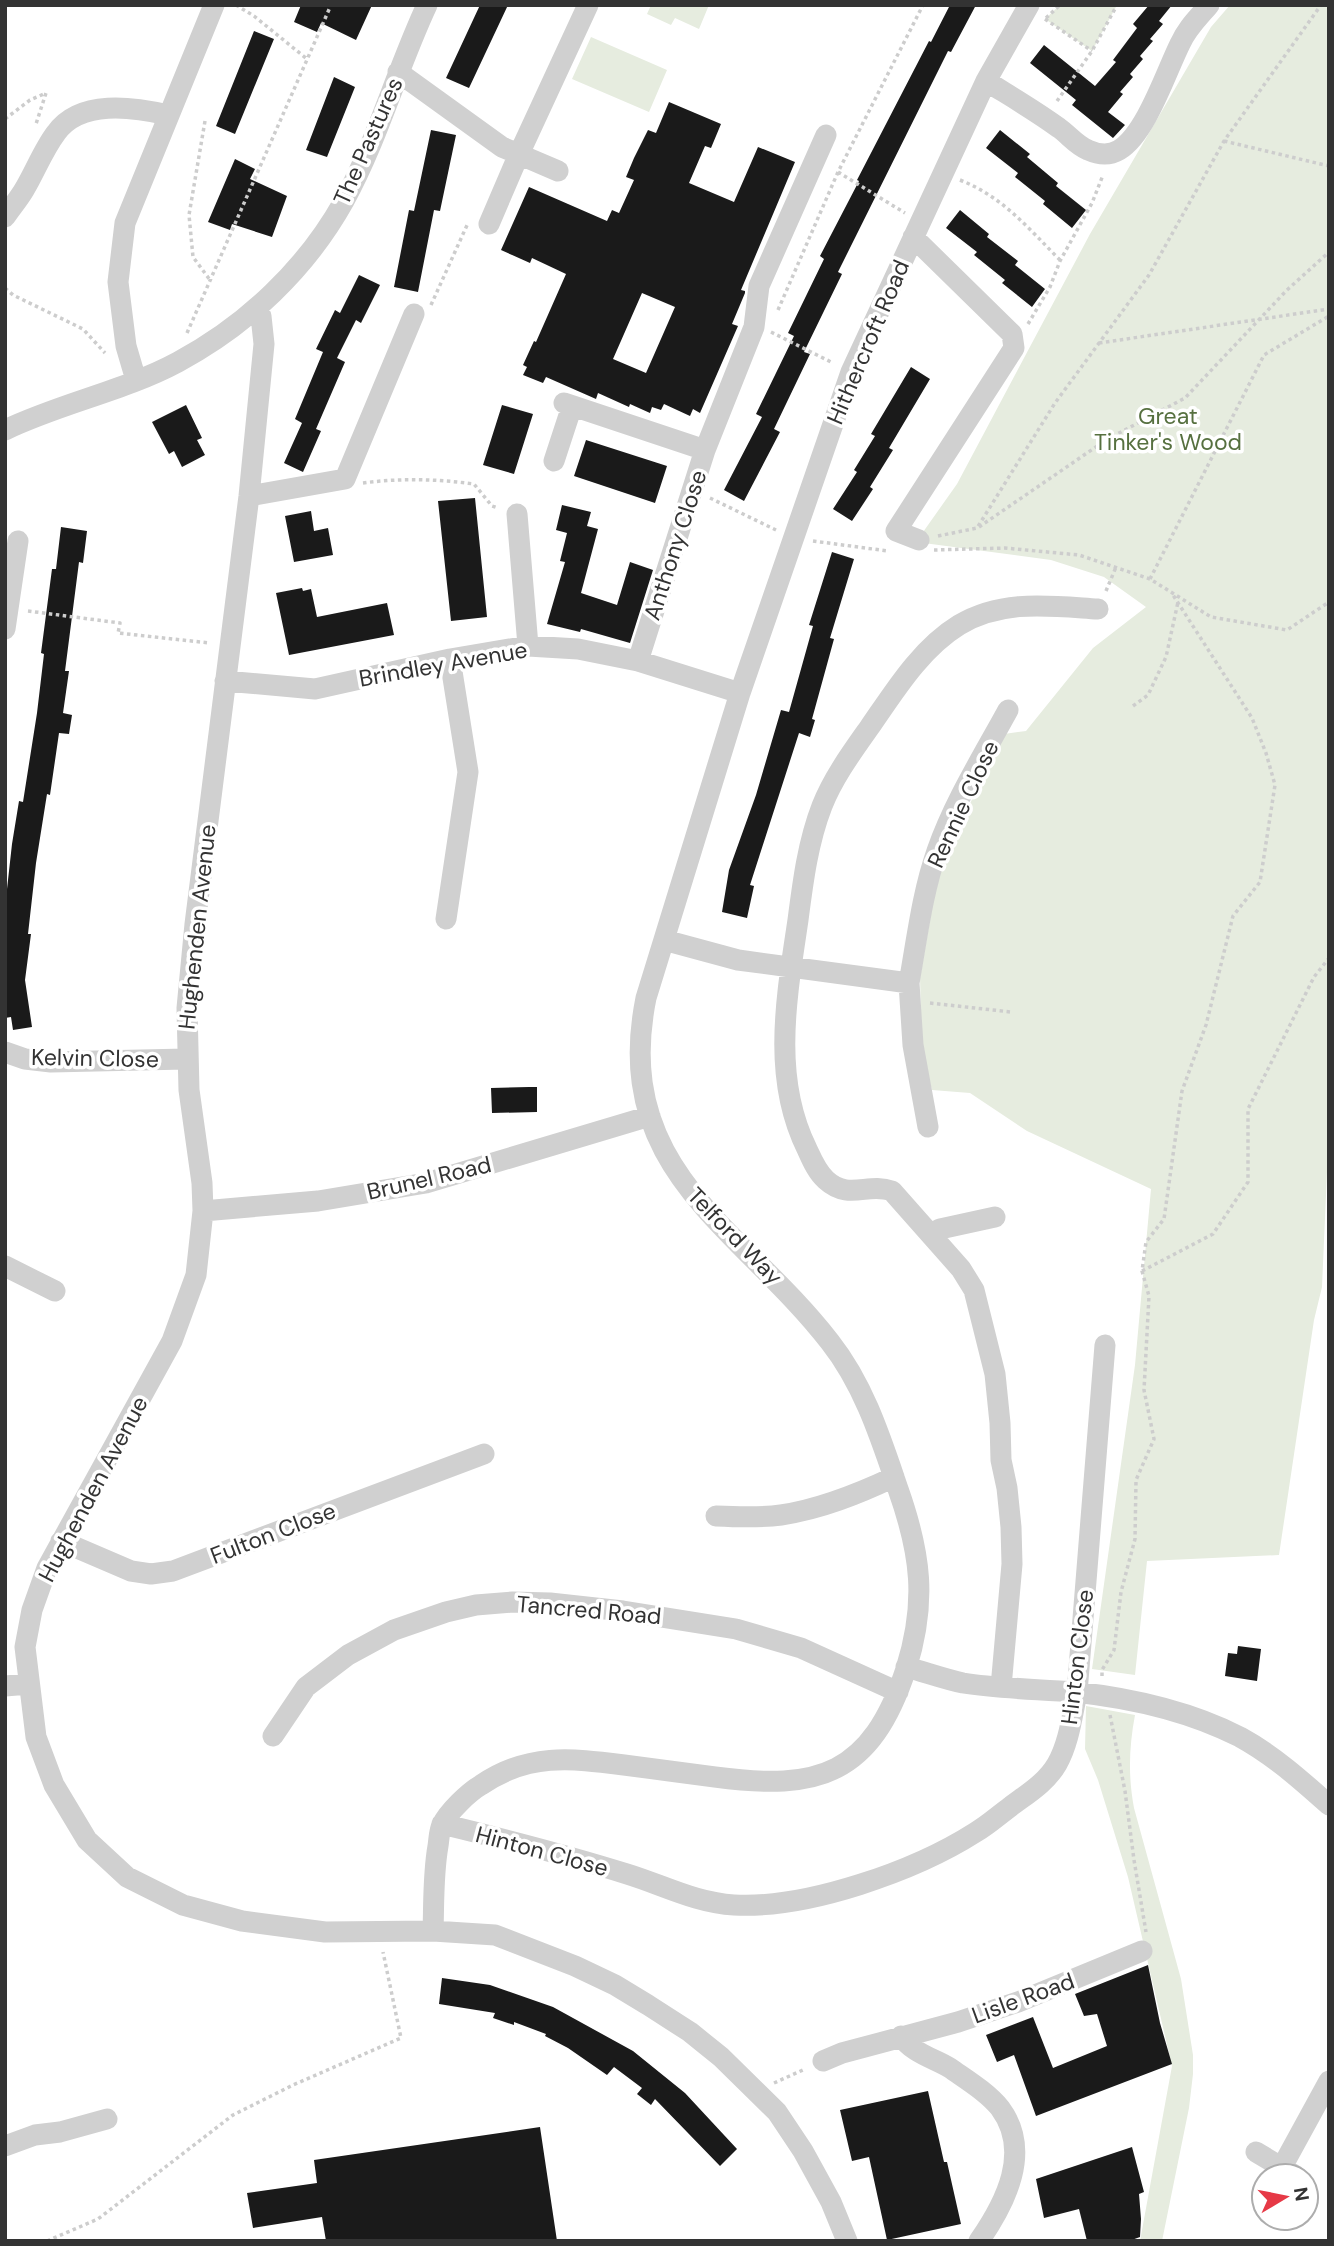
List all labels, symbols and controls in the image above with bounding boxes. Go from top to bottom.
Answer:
street label: The Pastures [327,73,409,209]
street label: Hithercroft Road [820,255,916,429]
park label: Great Tinker's Wood [1094,401,1242,457]
street label: Anthony Close [637,466,713,624]
street label: Brindley Avenue [357,634,529,694]
street label: Rennie Close [920,736,1006,872]
street label: Hughenden Avenue [171,823,223,1031]
street label: Kelvin Close [31,1042,159,1074]
street label: Brunel Road [364,1149,494,1207]
street label: Telford Way [681,1181,789,1291]
street label: Hughenden Avenue [31,1391,155,1587]
street label: Fulton Close [206,1495,340,1571]
street label: Hinton Close [1054,1588,1100,1726]
street label: Tancred Road [515,1589,663,1631]
street label: Hinton Close [472,1819,612,1883]
street label: Lisle Road [968,1966,1078,2030]
north arrow [1250,2162,1320,2232]
text: N [1288,2185,1315,2203]

